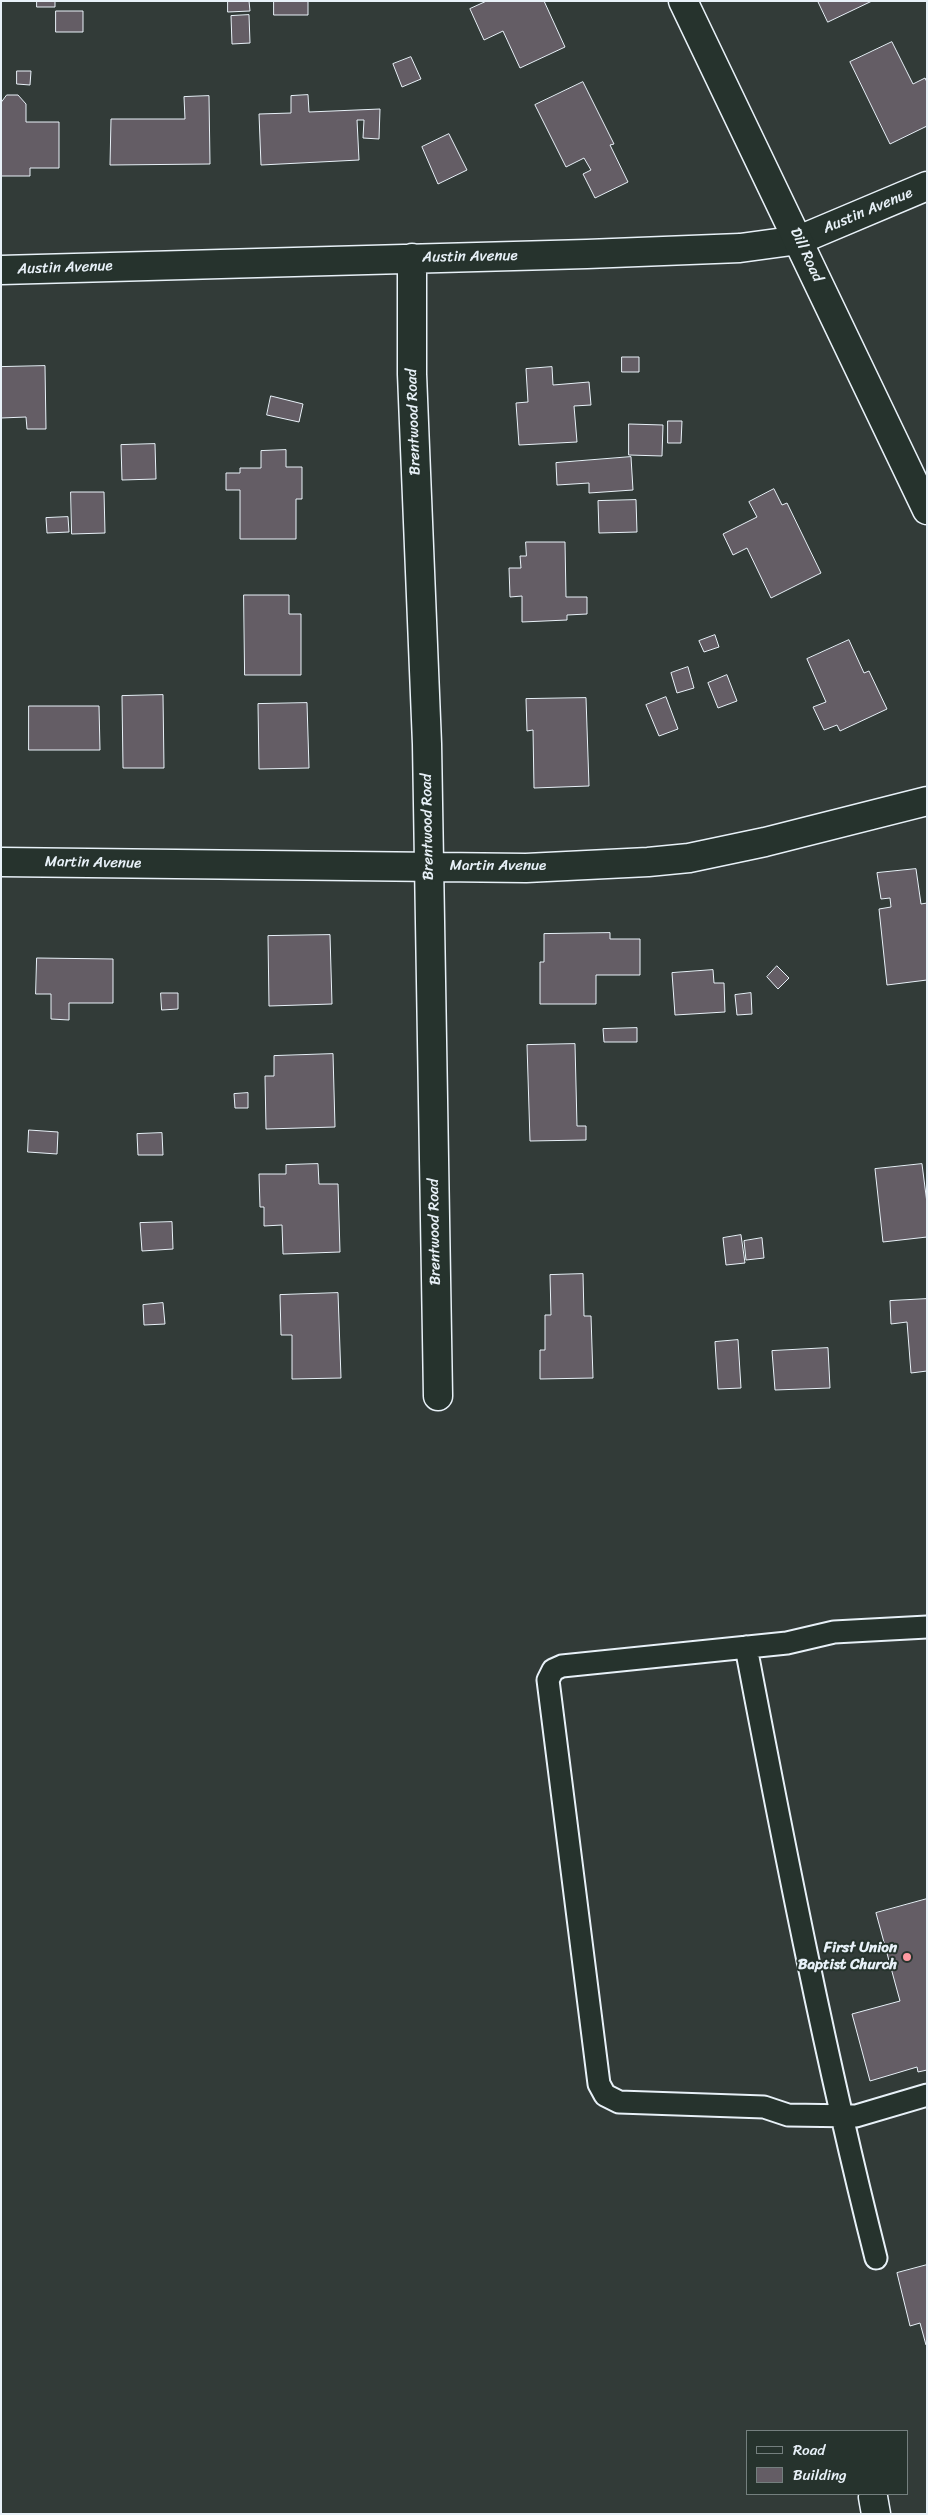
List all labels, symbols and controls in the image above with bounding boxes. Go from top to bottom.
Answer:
street label: Austin Avenue [821,184,915,238]
street label: Dill Road [786,225,826,285]
street label: Austin Avenue [422,247,518,267]
street label: Austin Avenue [17,257,113,279]
street label: Brentwood Road [403,368,425,476]
street label: Brentwood Road [418,773,438,881]
street label: Martin Avenue [45,853,141,873]
street label: Martin Avenue [450,857,546,875]
street label: Brentwood Road [425,1178,445,1286]
place label: First Union Baptist Church [798,1939,897,1974]
marker: First Union Baptist Church [901,1951,913,1963]
legend [746,2430,908,2495]
text: Road [793,2437,825,2463]
text: Building [793,2462,847,2488]

